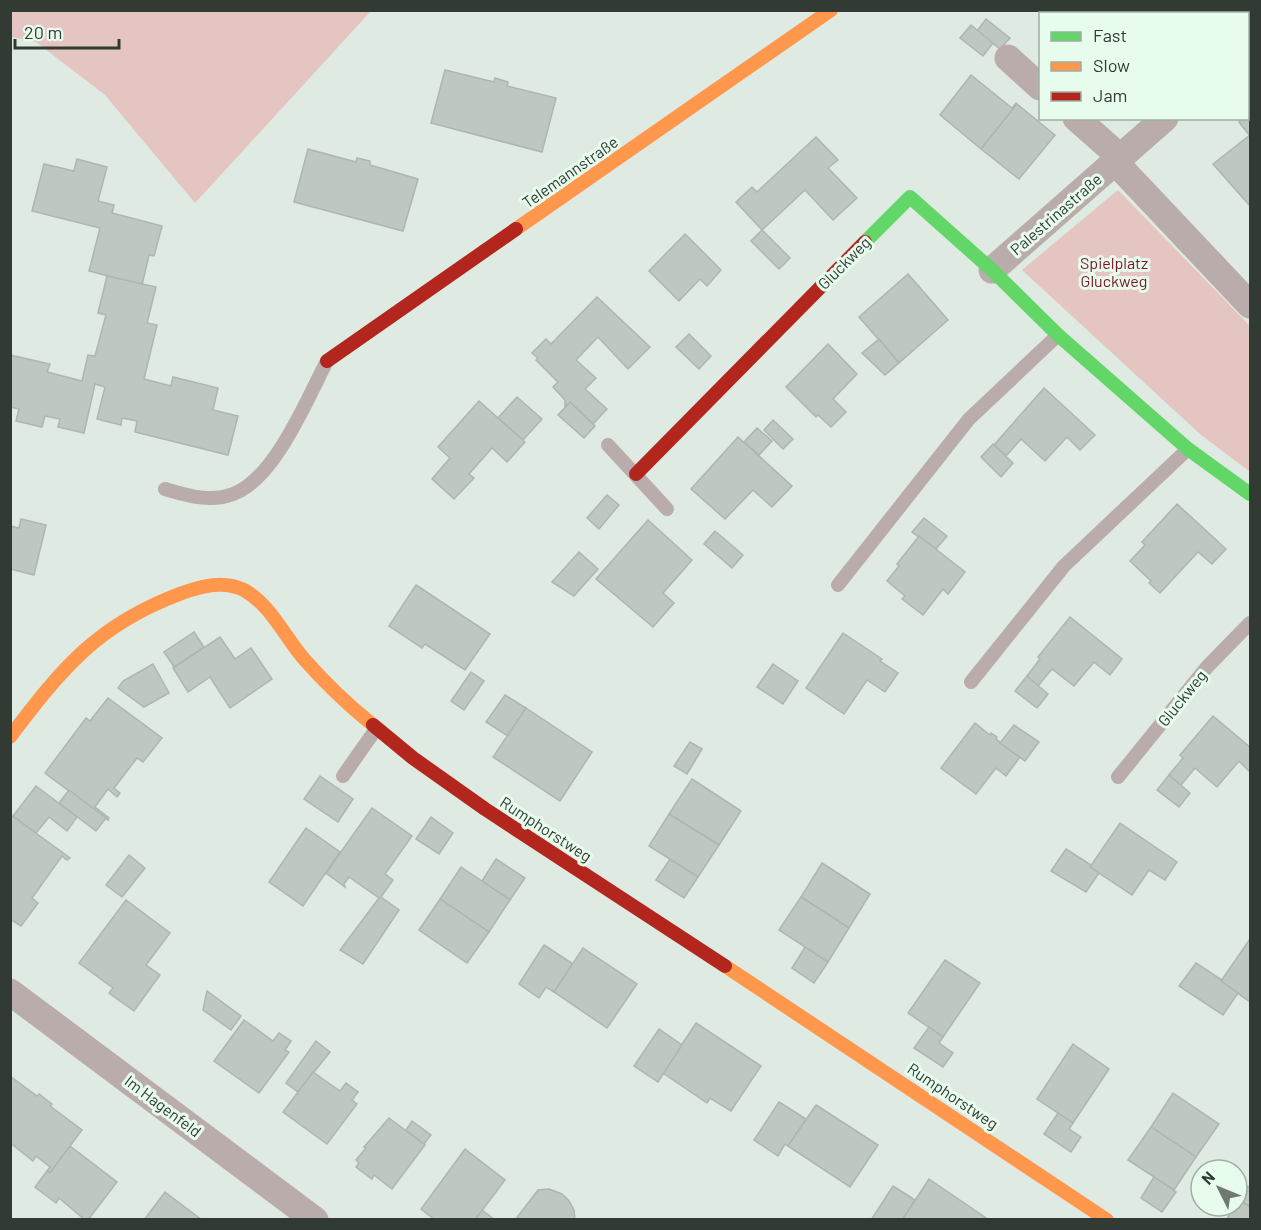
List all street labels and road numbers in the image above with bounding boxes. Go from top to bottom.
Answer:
street label: Telemannstraße [518,132,621,212]
street label: Palestrinastraße [1006,169,1105,258]
street label: Gluckweg [813,232,874,293]
street label: Gluckweg [1153,666,1210,730]
street label: Rumphorstweg [497,792,596,865]
street label: Rumphorstweg [904,1058,1002,1133]
street label: Im Hagenfeld [121,1071,205,1141]

